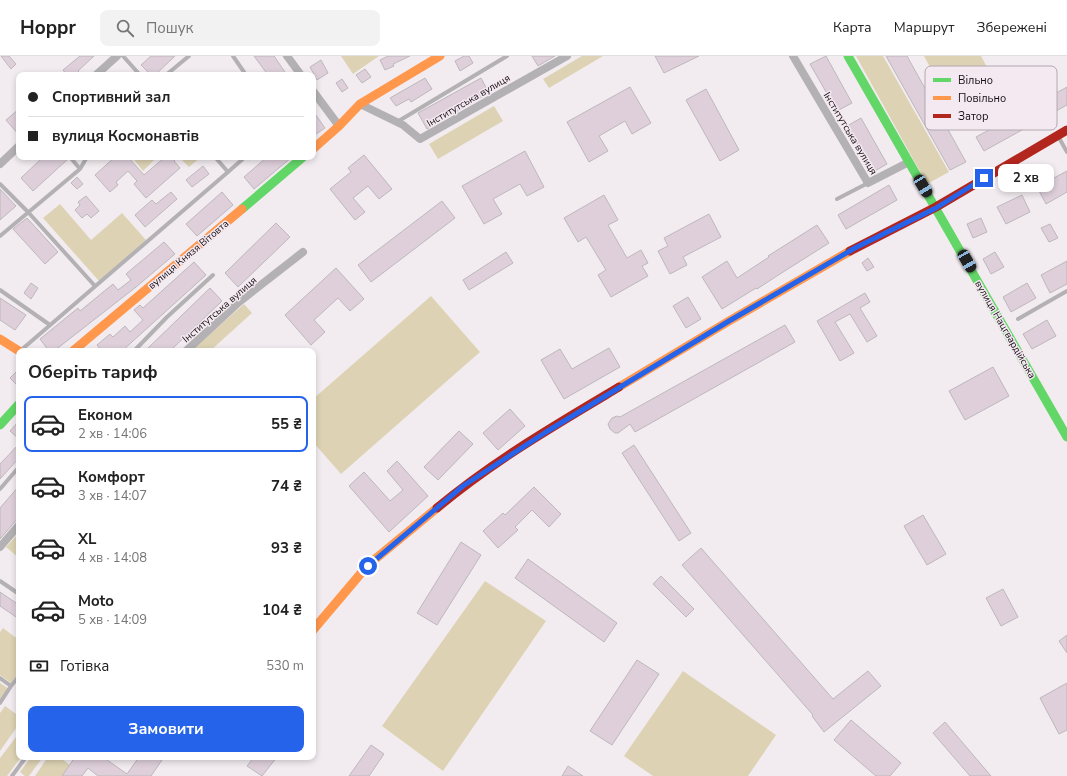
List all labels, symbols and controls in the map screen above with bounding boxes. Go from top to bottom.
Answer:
search box [100,10,380,46]
text: Hoppr [20,15,76,41]
icon: search [114,17,136,39]
text: Пошук [146,18,193,38]
text: Карта [833,18,872,37]
text: Маршрут [894,18,954,37]
text: Збережені [976,18,1047,37]
legend [925,66,1057,130]
street label: Інститутська вулиця [424,71,513,130]
text: Вільно [958,73,993,88]
text: Спортивний зал [52,87,170,107]
street label: Інститутська вулиця [820,90,880,178]
text: Повільно [958,91,1006,106]
text: Затор [958,109,989,124]
text: вулиця Космонавтів [52,126,199,146]
callout: 2 хв [998,164,1054,192]
route end [975,169,993,187]
text: 2 хв [1013,169,1039,187]
car [912,173,934,199]
street label: вулиця Князя Вітовта [145,217,232,293]
car [956,248,978,274]
street label: Інститутська вулиця [179,274,260,346]
street label: вулиця Нацгвардійська [971,278,1039,381]
text: Оберіть тариф [28,360,158,384]
text: Економ [78,405,132,425]
icon: car [30,406,66,442]
text: 55 ₴ [271,414,302,434]
text: 2 хв · 14:06 [78,425,147,443]
text: Комфорт [78,467,145,487]
icon: car [30,468,66,504]
text: 74 ₴ [271,476,302,496]
text: 3 хв · 14:07 [78,487,147,505]
text: XL [78,529,97,549]
icon: car [30,530,66,566]
text: 93 ₴ [271,538,302,558]
text: 4 хв · 14:08 [78,549,147,567]
route start [359,557,377,575]
text: Moto [78,591,114,611]
icon: car [30,592,66,628]
text: 104 ₴ [262,600,302,620]
text: 5 хв · 14:09 [78,611,147,629]
icon: cash [28,655,50,677]
text: Готівка [60,656,109,676]
text: 530 m [266,657,304,675]
button: Замовити [28,706,304,752]

